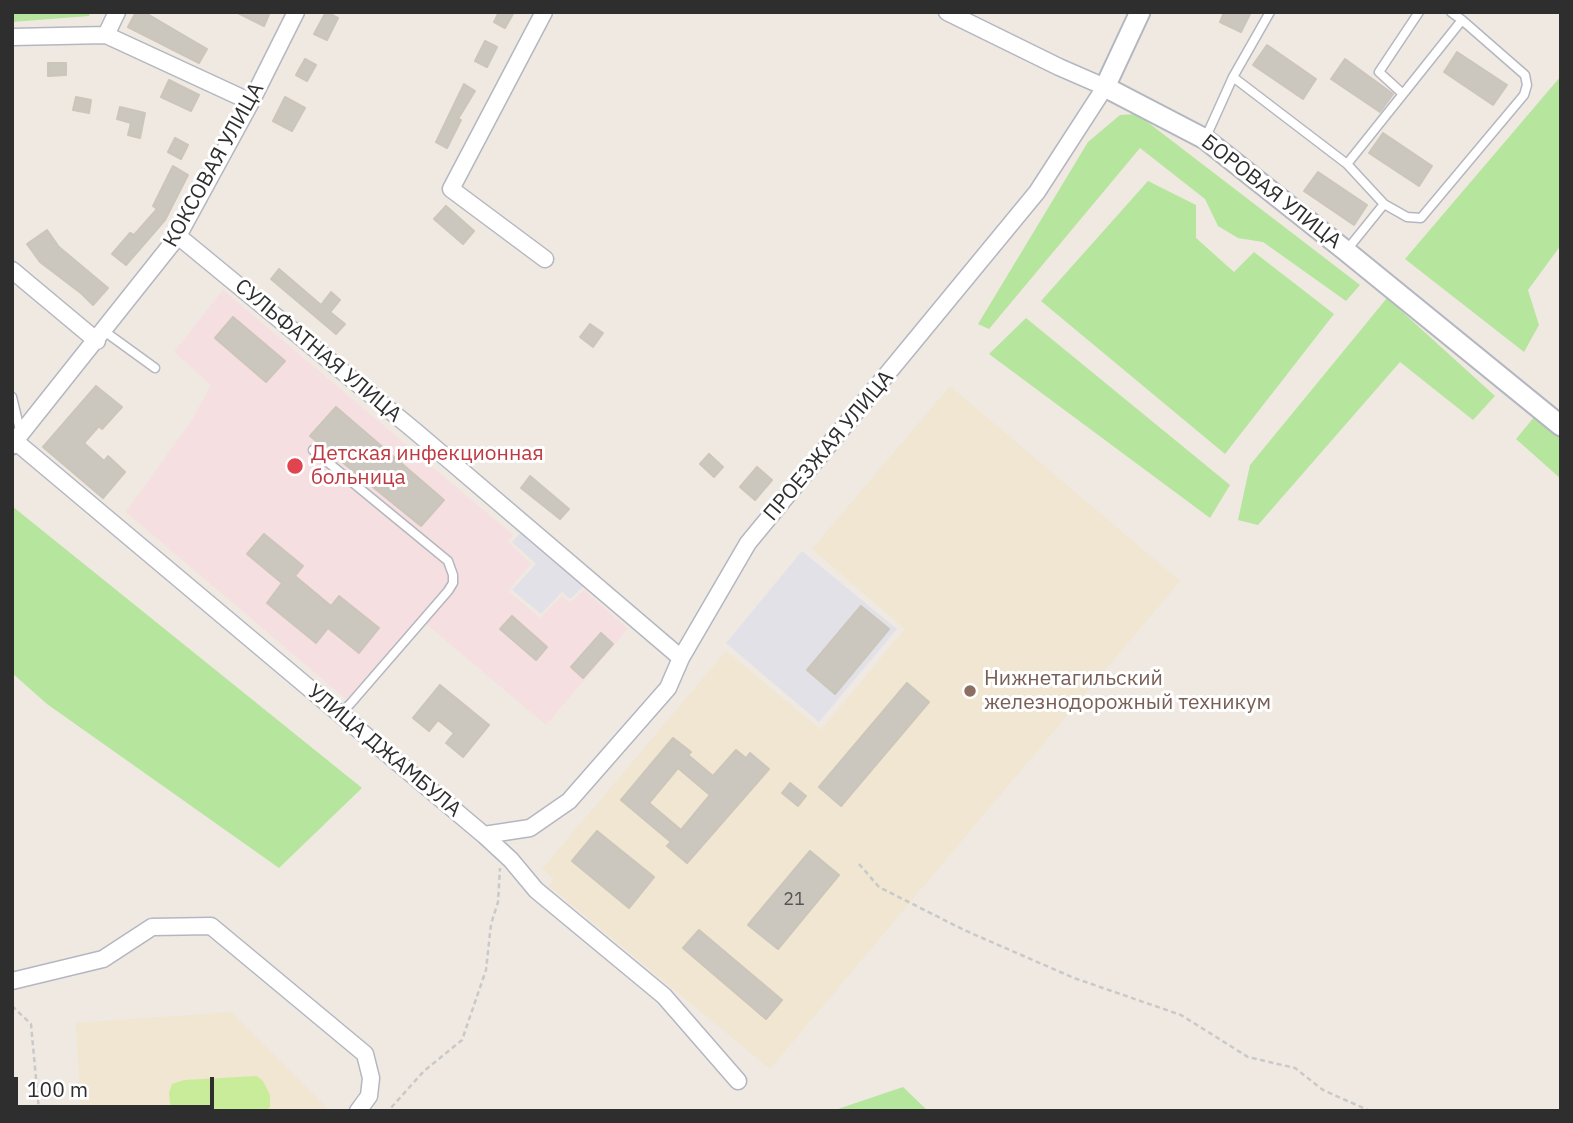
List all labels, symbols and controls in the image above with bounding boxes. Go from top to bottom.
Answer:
street label: КОКСОВАЯ УЛИЦА [158,78,270,252]
street label: БОРОВАЯ УЛИЦА [1196,130,1346,254]
street label: СУЛЬФАТНАЯ УЛИЦА [230,274,406,428]
street label: ПРОЕЗЖАЯ УЛИЦА [759,366,899,526]
place label: Детская инфекционная больница [311,441,544,491]
marker: Детская инфекционная больница [285,456,305,476]
place label: Нижнетагильский железнодорожный техникум [984,666,1271,716]
street label: УЛИЦА ДЖАМБУЛА [302,679,466,823]
marker: Нижнетагильский железнодорожный техникум [962,683,978,699]
house number: 21 [783,889,805,911]
scale bar [18,1064,217,1108]
text: 100 m [27,1075,88,1103]

